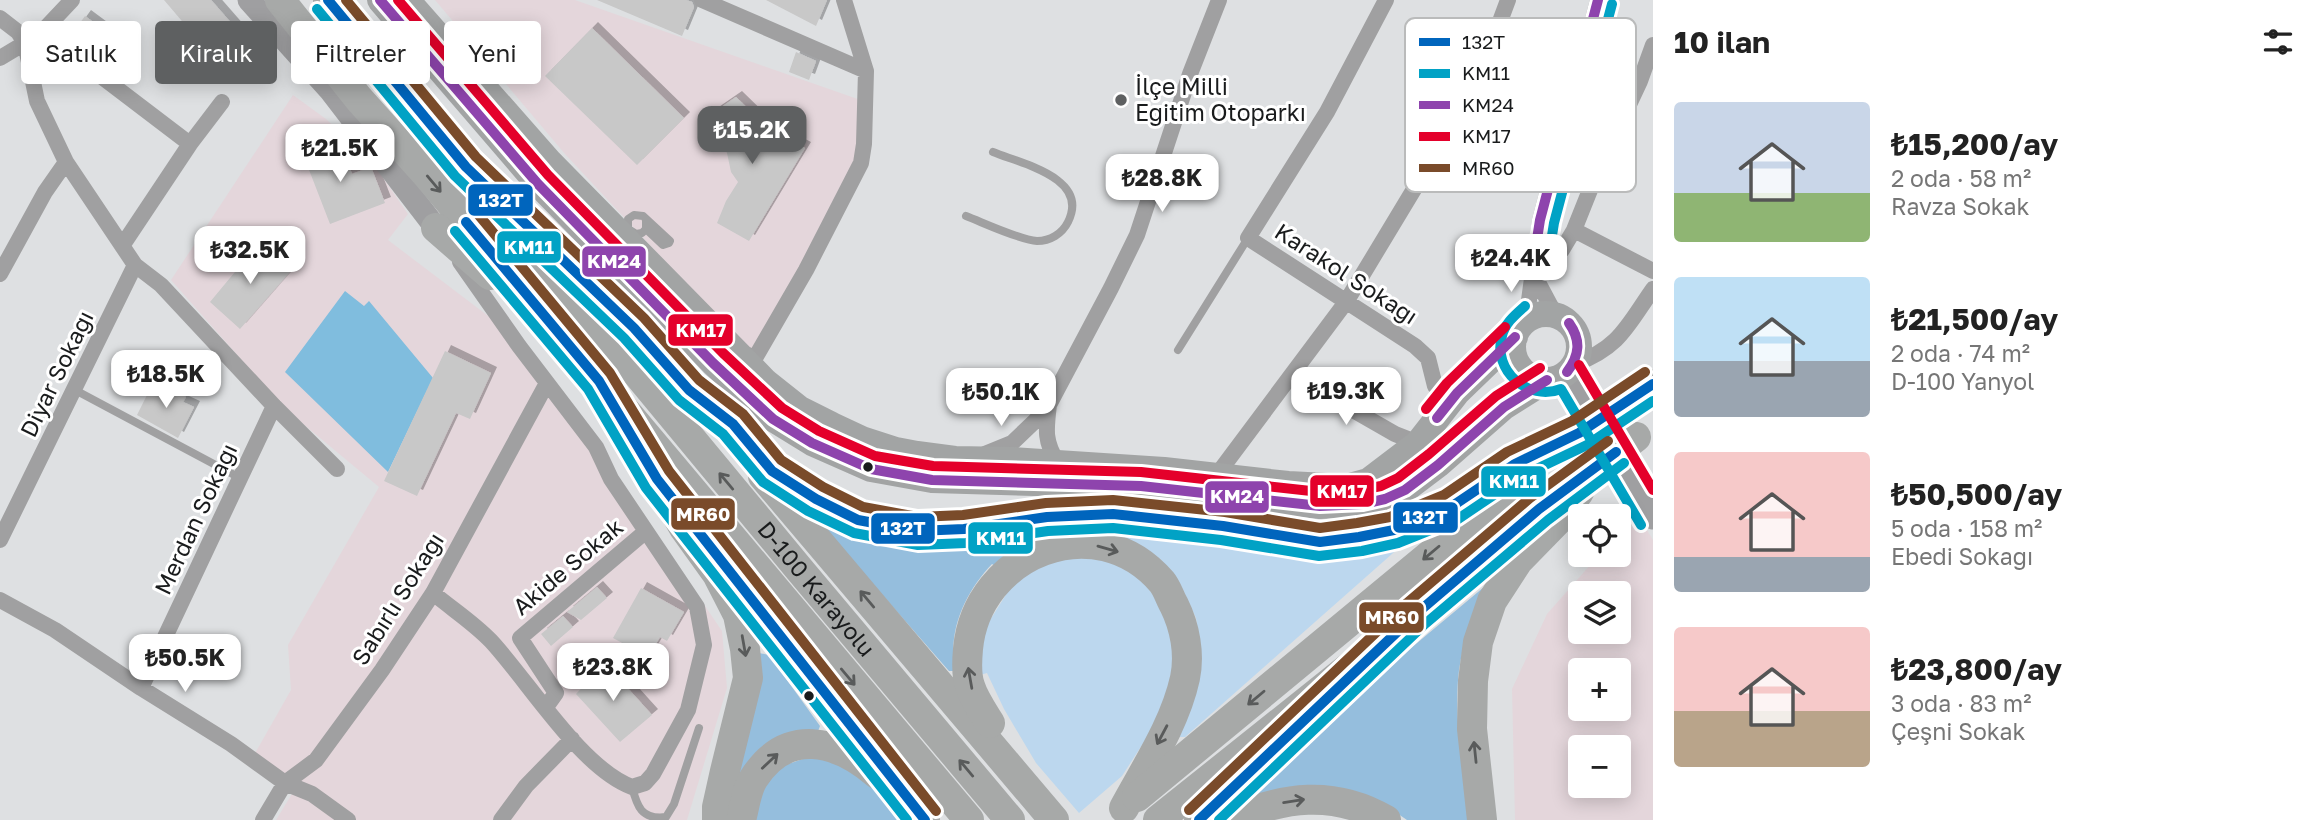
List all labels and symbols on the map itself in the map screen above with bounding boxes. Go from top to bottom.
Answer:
legend [1405,18,1636,192]
text: 132T [1462,30,1505,53]
text: KM11 [1462,61,1510,84]
place label: İlçe Milli Eğitim Otoparkı [1135,72,1306,126]
marker: İlçe Milli Eğitim Otoparkı [1113,92,1129,108]
text: KM24 [1462,93,1514,116]
pin: ₺15.2K [695,106,809,166]
pin: ₺21.5K [283,124,397,184]
text: KM17 [1462,124,1511,147]
pin: ₺28.8K [1105,154,1219,214]
text: MR60 [1462,156,1515,179]
one-way arrow [426,174,442,192]
line badge: 132T [467,183,534,217]
text: 132T [478,188,524,211]
street label: Karakol Sokağı [1270,217,1423,330]
pin: ₺32.5K [193,226,307,286]
line badge: KM11 [496,230,562,264]
pin: ₺24.4K [1454,234,1568,294]
text: KM11 [504,235,554,258]
line badge: KM24 [581,245,647,278]
text: KM24 [587,249,641,272]
street label: Diyar Sokağı [14,306,99,441]
line badge: KM17 [667,313,734,347]
text: KM17 [676,318,726,341]
pin: ₺18.5K [109,350,223,410]
pin: ₺50.1K [944,368,1058,428]
pin: ₺19.3K [1289,368,1403,427]
street label: Merdan Sokağı [148,439,242,599]
unlabelled marker [861,460,875,474]
line badge: KM11 [1480,465,1547,498]
text: KM11 [1489,469,1539,492]
one-way arrow [718,472,733,490]
line badge: KM17 [1309,474,1375,508]
text: KM17 [1317,479,1367,502]
line badge: KM24 [1204,480,1270,514]
text: KM24 [1210,484,1264,507]
line badge: MR60 [670,497,736,531]
line badge: 132T [1392,501,1459,534]
text: MR60 [676,502,730,525]
text: 132T [1402,505,1448,528]
street label: Akide Sokak [507,512,628,620]
line badge: 132T [870,512,936,545]
street label: D-100 Karayolu [752,515,881,662]
text: 132T [880,516,926,539]
line badge: KM11 [967,521,1034,555]
text: KM11 [976,526,1026,549]
street label: Sabırlı Sokağı [345,527,449,670]
one-way arrow [1097,544,1119,557]
one-way arrow [1422,545,1440,560]
one-way arrow [859,590,875,608]
line badge: MR60 [1358,601,1425,634]
text: MR60 [1365,605,1419,628]
pin: ₺50.5K [128,634,242,694]
one-way arrow [738,634,751,657]
pin: ₺23.8K [556,644,670,703]
one-way arrow [963,667,976,690]
one-way arrow [840,668,856,686]
unlabelled marker [802,689,816,703]
one-way arrow [1247,690,1265,706]
one-way arrow [1155,725,1169,745]
one-way arrow [1468,741,1481,764]
one-way arrow [762,752,779,769]
one-way arrow [958,759,974,777]
one-way arrow [1282,794,1305,807]

